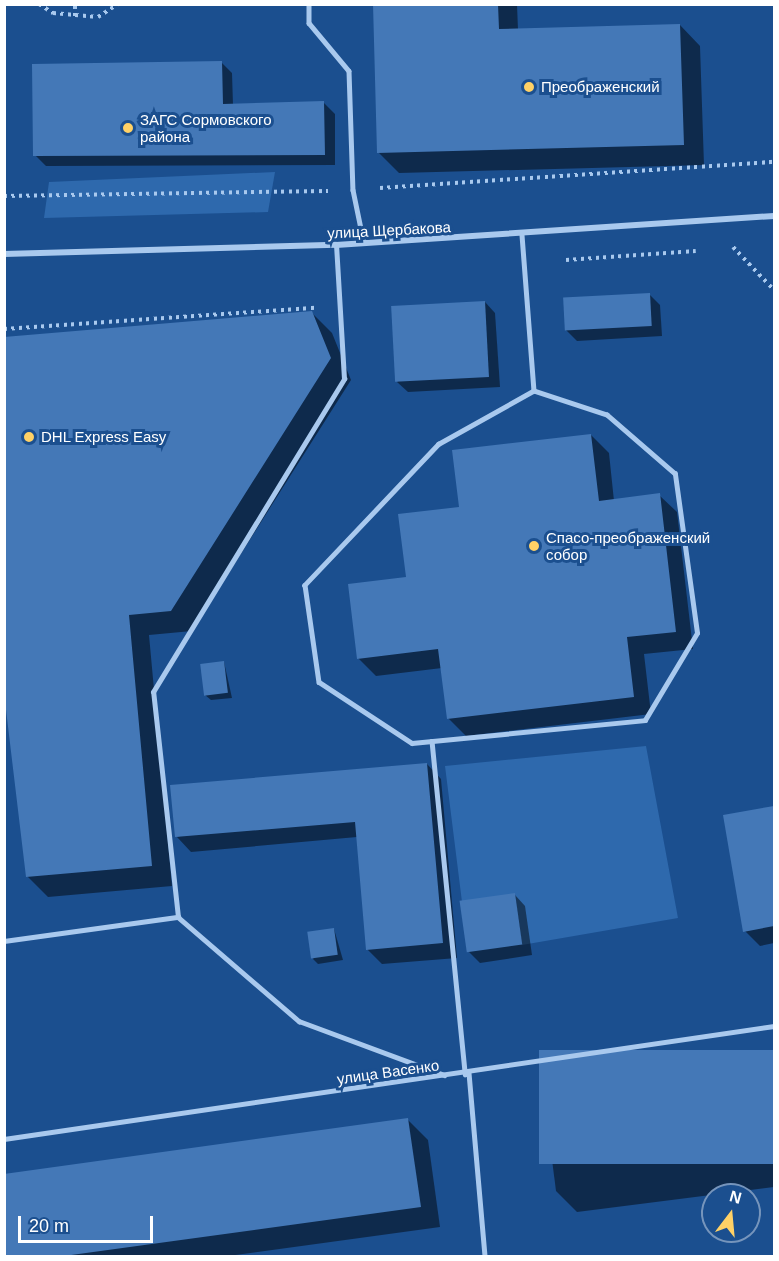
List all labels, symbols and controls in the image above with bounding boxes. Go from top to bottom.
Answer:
place label: Преображенский [541,78,660,96]
marker: Преображенский [522,80,536,94]
place label: ЗАГС Сормовского района [140,110,272,145]
marker: ЗАГС Сормовского района [121,121,135,135]
street label: улица Щербакова [327,218,451,242]
place label: DHL Express Easy [41,428,167,446]
marker: DHL Express Easy [22,430,36,444]
place label: Спасо-преображенский собор [546,528,710,563]
marker: Спасо-преображенский собор [527,539,541,553]
street label: улица Васенко [336,1056,440,1088]
north arrow [701,1183,761,1243]
text: N [728,1187,743,1207]
scale bar [21,1204,156,1242]
text: 20 m [29,1216,69,1236]

